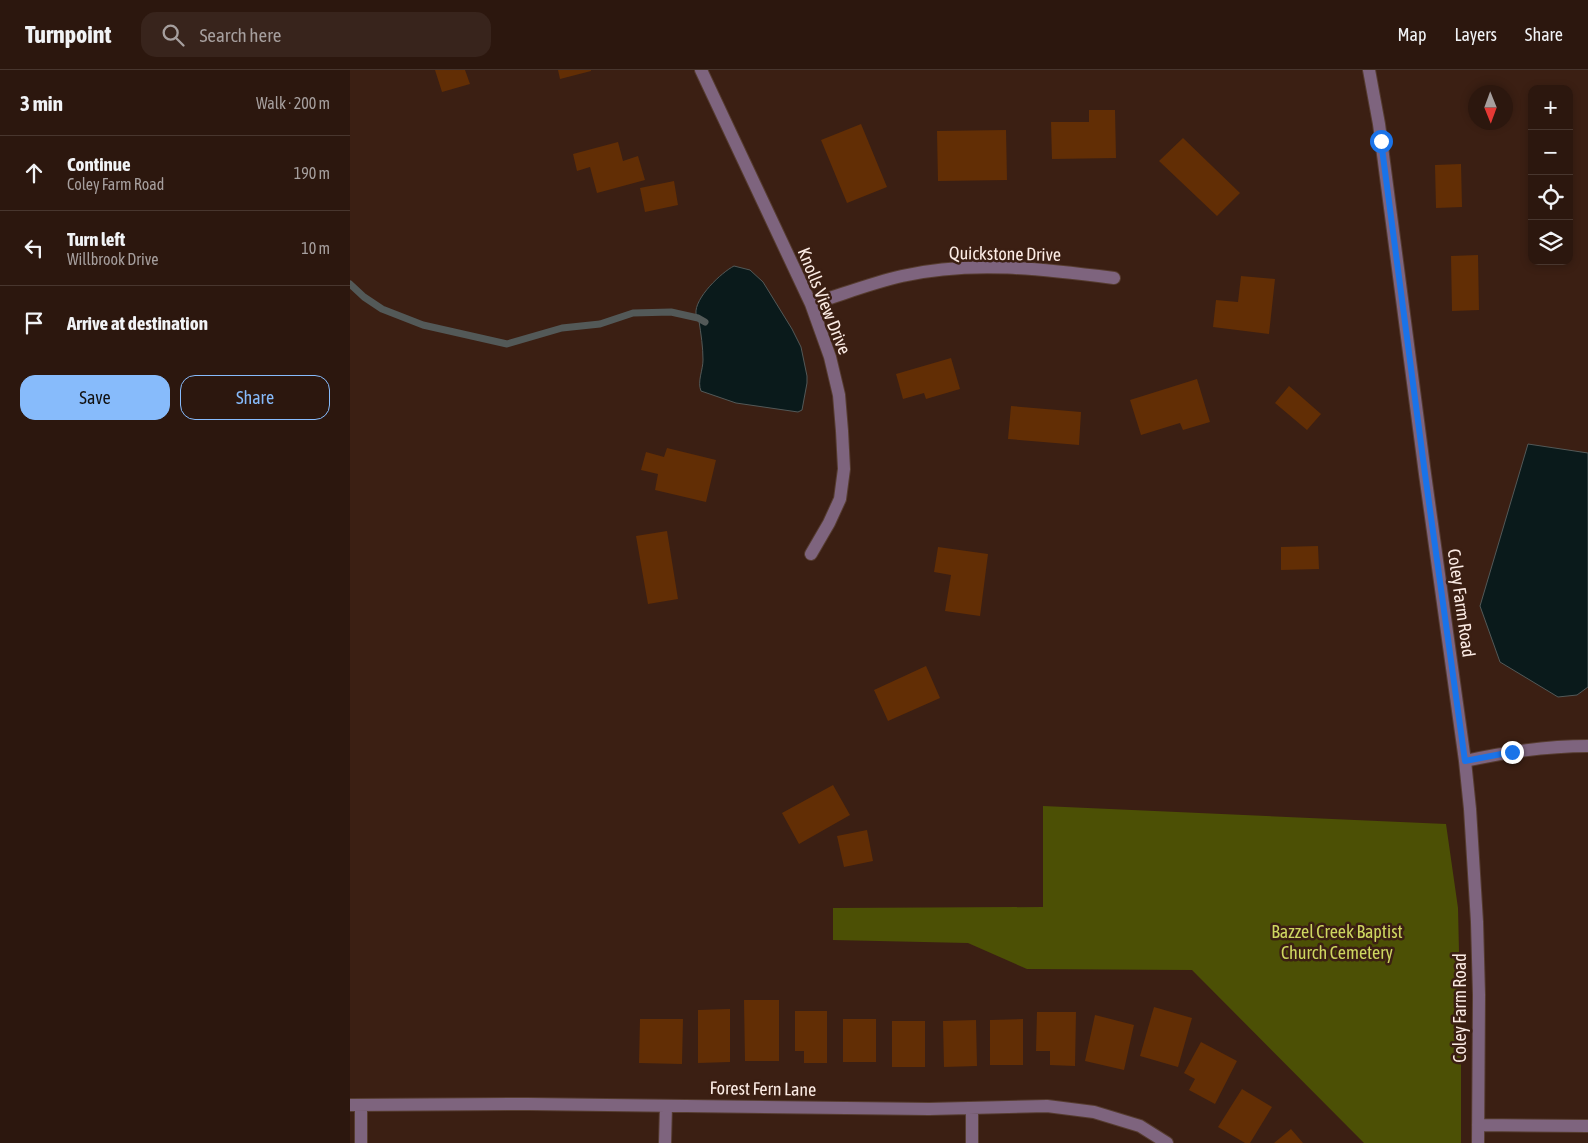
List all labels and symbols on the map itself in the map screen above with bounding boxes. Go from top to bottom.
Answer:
north arrow [1468,85,1513,130]
route start [1370,130,1393,153]
street label: Quickstone Drive [949,242,1061,265]
street label: Knolls View Drive [793,244,855,357]
street label: Coley Farm Road [1443,547,1480,659]
route end [1501,741,1524,764]
park label: Bazzel Creek Baptist Church Cemetery [1271,921,1403,963]
street label: Coley Farm Road [1449,953,1470,1063]
street label: Forest Fern Lane [710,1077,817,1100]

